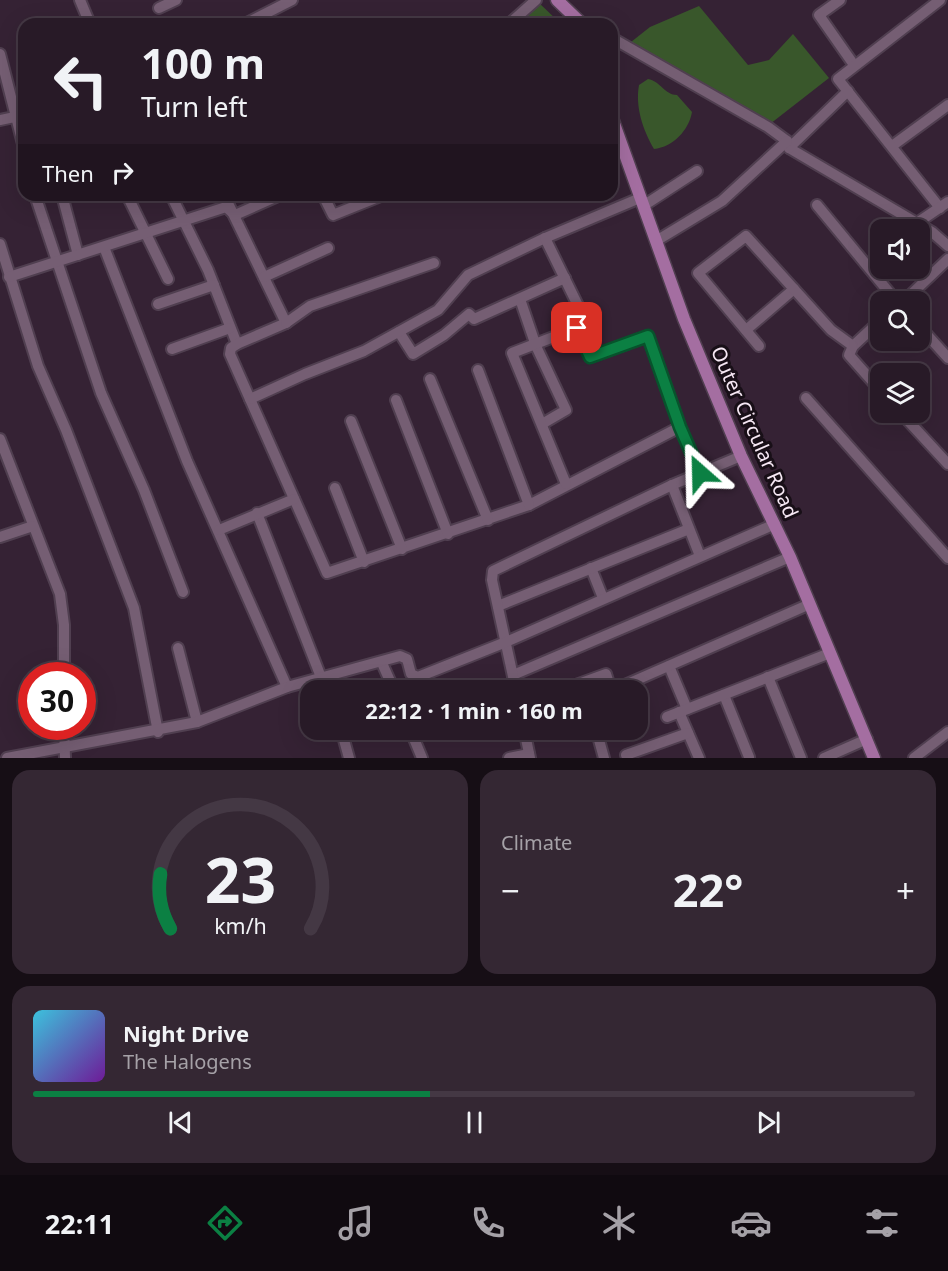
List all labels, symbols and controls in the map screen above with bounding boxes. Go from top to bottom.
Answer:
text: 100 m [141,34,265,91]
icon: left [42,42,120,120]
text: Turn left [141,88,247,125]
icon: right [106,156,139,189]
text: Then [42,158,94,188]
map controls [870,219,930,423]
button: sound [870,219,930,279]
button: search [870,291,930,351]
pin [551,302,602,353]
icon: arrive [560,311,593,344]
street label: Outer Circular Road [705,342,805,522]
button: layers [870,363,930,423]
position arrow [668,441,732,505]
speed limit sign: 30 [18,662,96,740]
text: 22:12 · 1 min · 160 m [365,695,583,725]
text: Climate [501,829,572,856]
text: 23 [204,836,276,921]
text: 22° [673,859,743,920]
text: − [501,868,520,913]
text: + [896,868,915,913]
text: km/h [214,911,266,940]
text: Night Drive [123,1018,249,1048]
text: The Halogens [123,1048,252,1075]
icon: previous [164,1106,197,1139]
icon: pause [458,1106,491,1139]
icon: next [752,1106,785,1139]
icon: directions [204,1202,246,1244]
icon: music [335,1202,377,1244]
icon: phone [467,1202,509,1244]
icon: climate [598,1202,640,1244]
icon: car [730,1202,772,1244]
icon: filters [861,1202,903,1244]
text: 22:11 [45,1205,114,1242]

